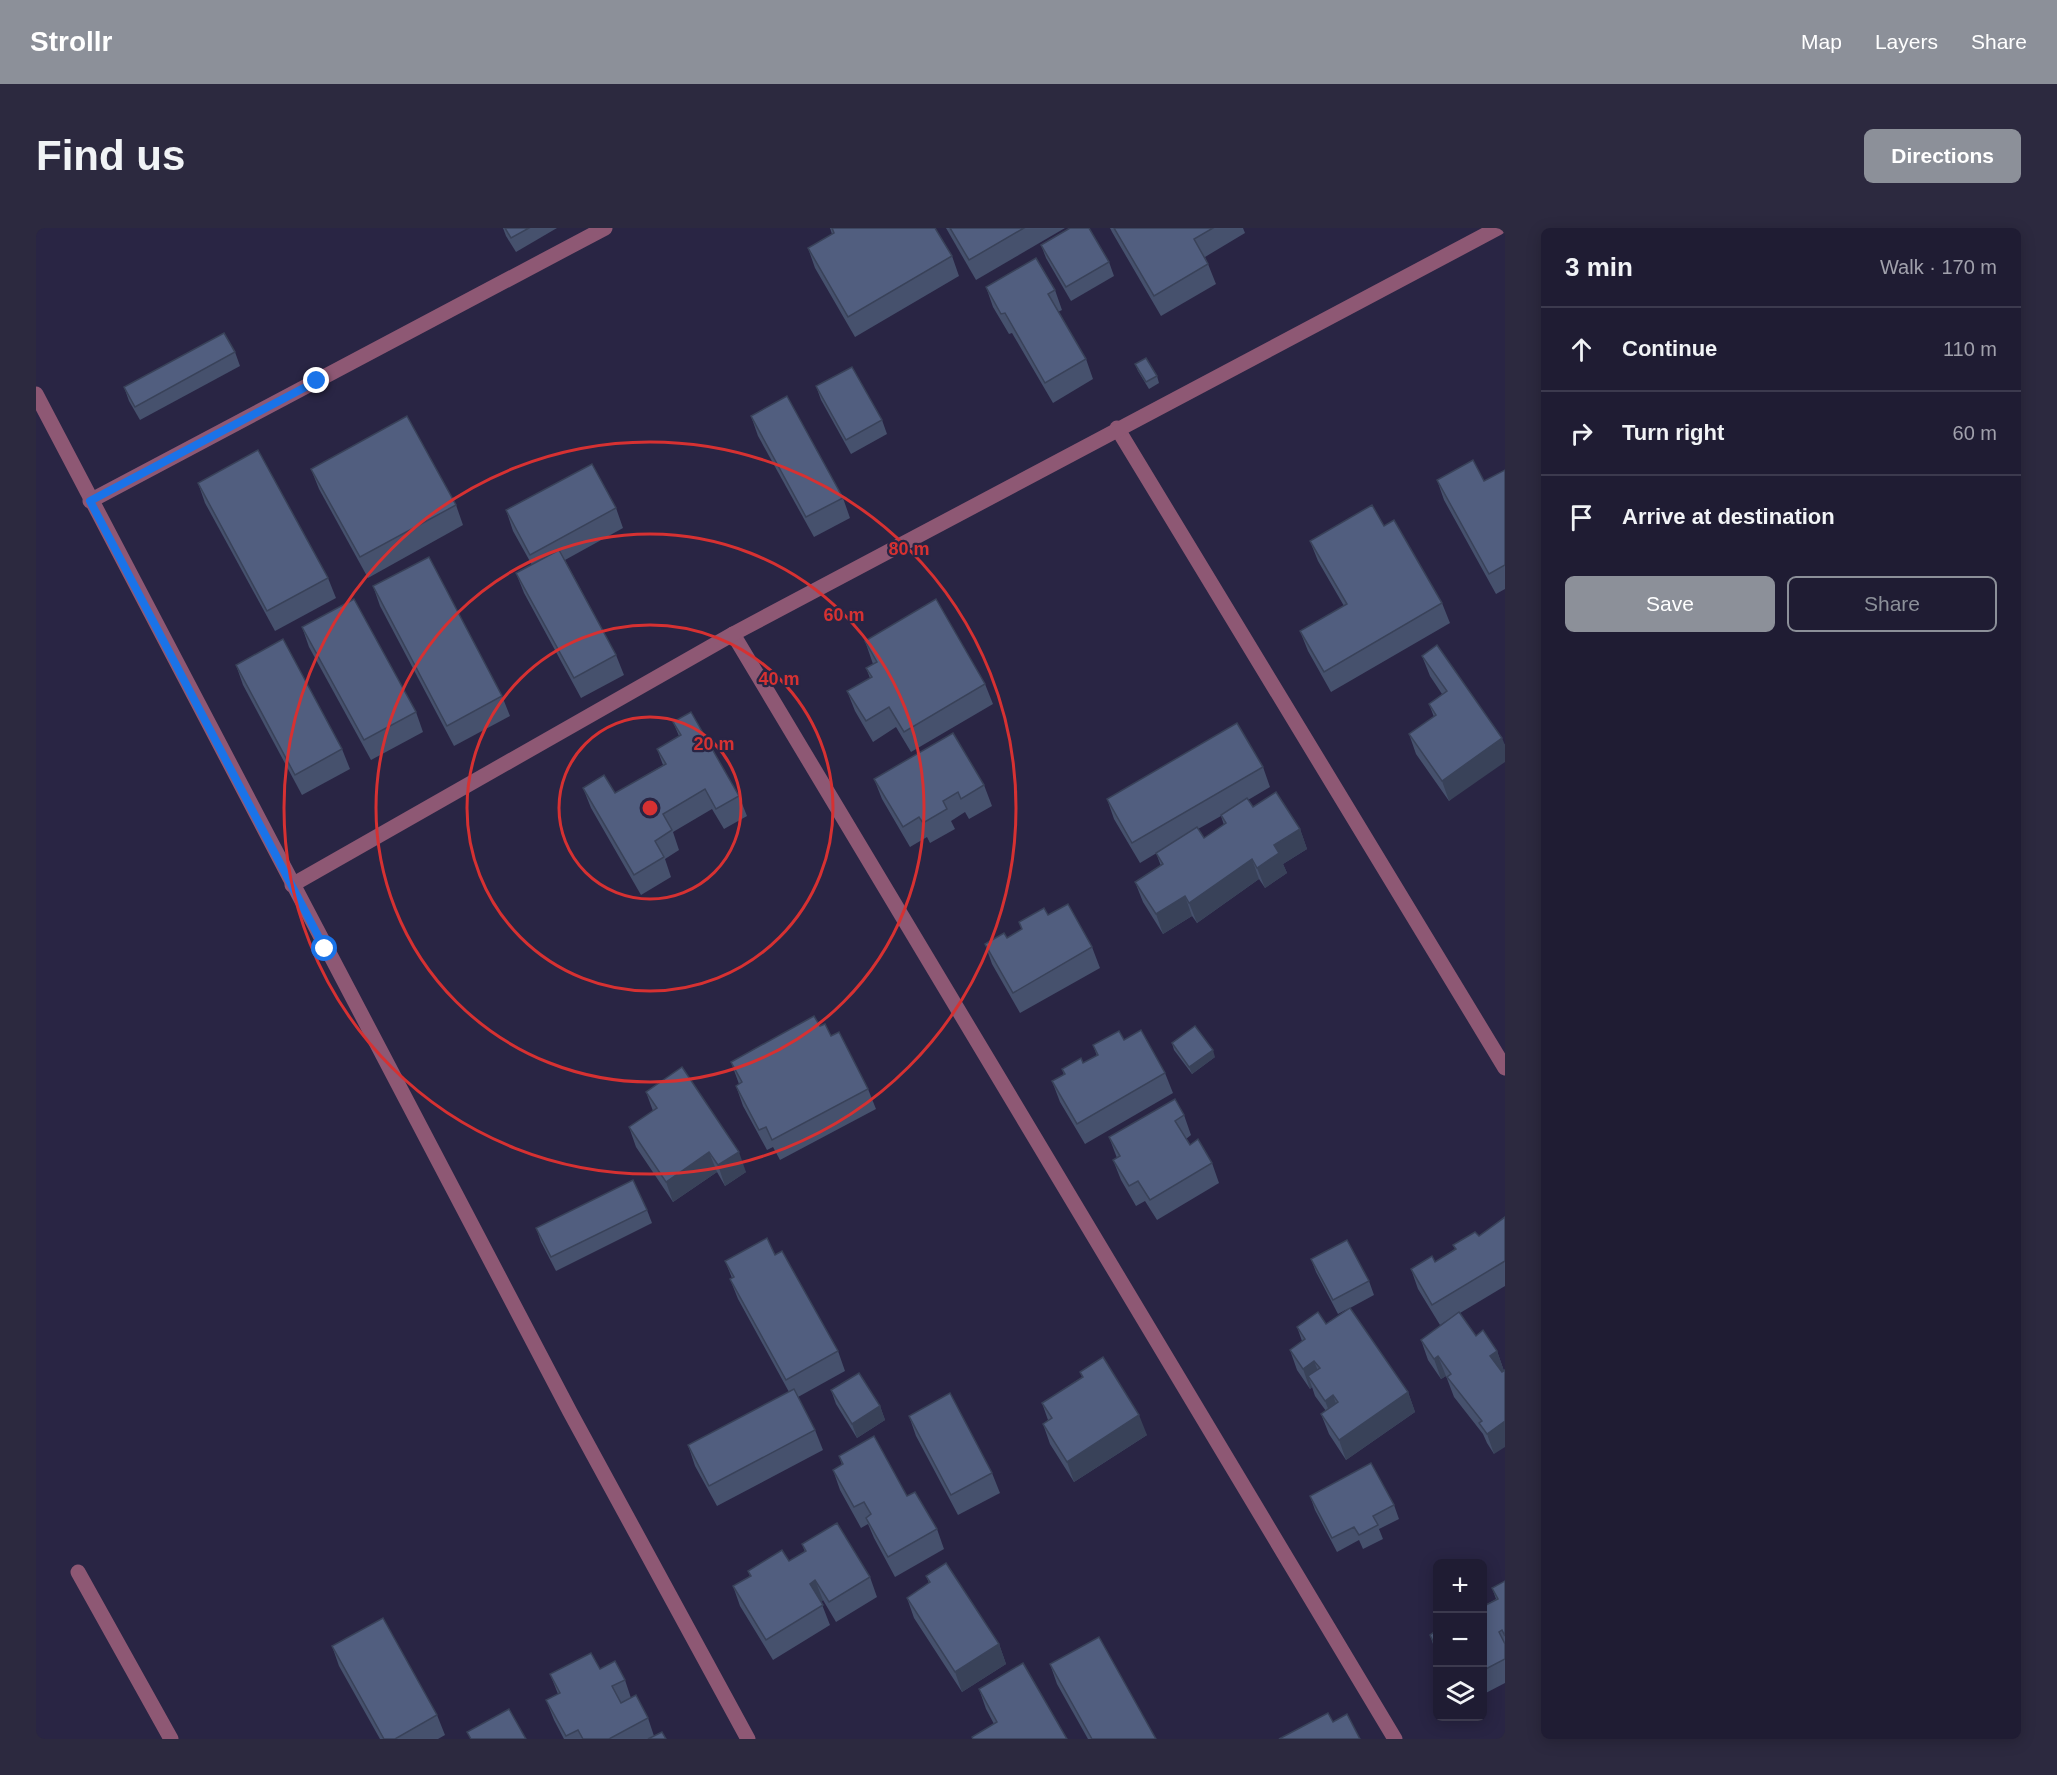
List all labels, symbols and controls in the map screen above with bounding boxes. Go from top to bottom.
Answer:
text: Strollr [30,26,112,57]
text: Map [1801,30,1842,53]
text: Layers [1875,30,1938,53]
text: Share [1971,30,2027,53]
button: Directions [1864,129,2021,183]
text: Find us [36,132,185,179]
text: 3 min [1565,252,1633,282]
text: Walk · 170 m [1880,256,1997,278]
icon: ahead [1565,333,1598,366]
text: Continue [1622,336,1717,361]
text: 110 m [1943,338,1997,360]
route end [303,367,329,393]
icon: right [1565,417,1598,450]
text: Turn right [1622,420,1724,445]
text: 60 m [1953,422,1997,444]
icon: arrive [1565,501,1598,534]
text: Arrive at destination [1622,504,1835,529]
text: 80 m [888,539,930,559]
button: Save [1565,576,1775,632]
button: Share [1787,576,1997,632]
text: 60 m [823,605,865,625]
text: 40 m [758,669,800,689]
text: 20 m [693,734,735,754]
centre of rings [640,798,660,818]
route start [311,935,337,961]
map controls [1433,1559,1487,1721]
button: + [1433,1559,1487,1613]
button: − [1433,1613,1487,1667]
button: layers [1433,1667,1487,1721]

